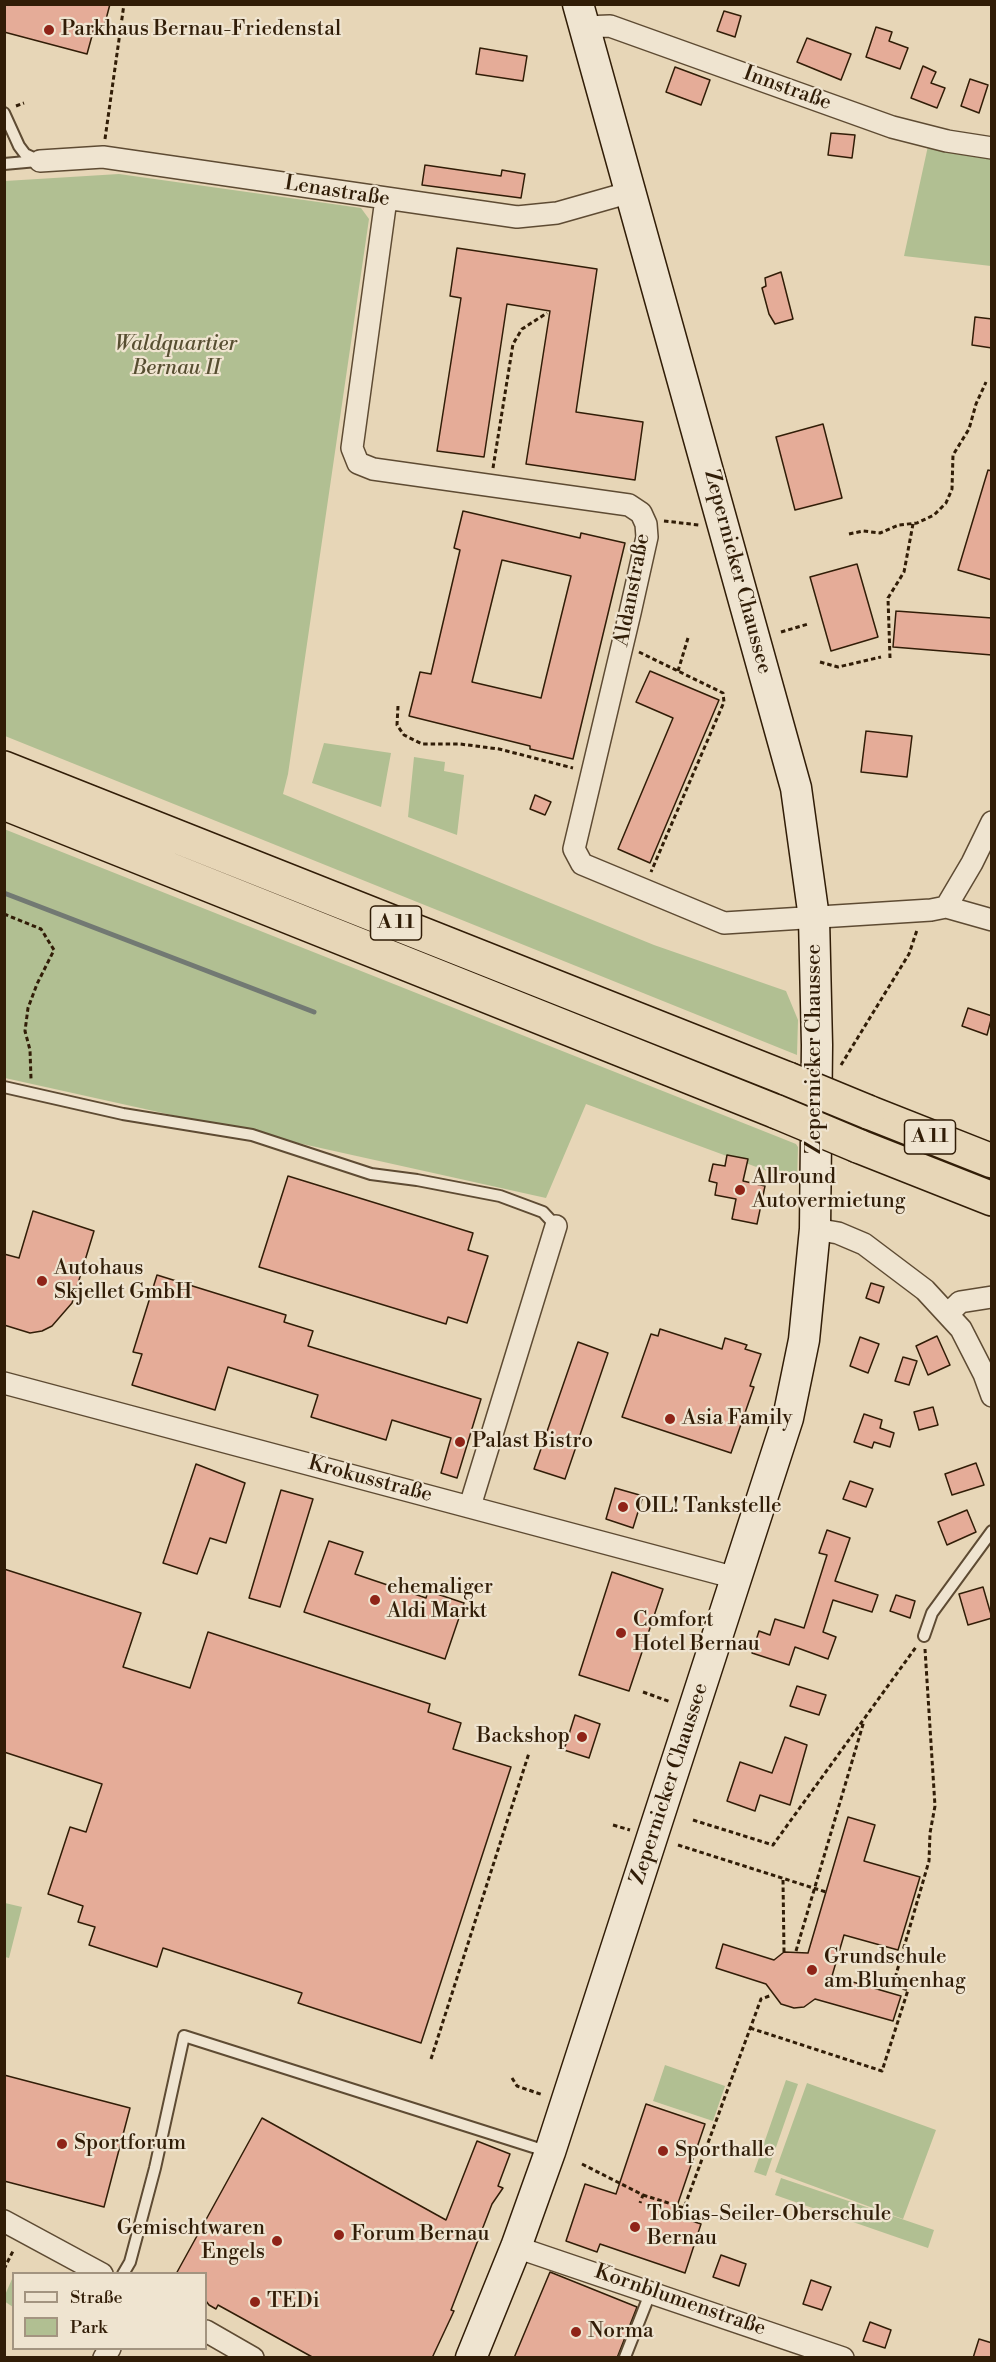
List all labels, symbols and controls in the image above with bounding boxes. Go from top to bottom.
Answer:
place label: Parkhaus Bernau-Friedenstal [61,17,341,43]
marker: Parkhaus Bernau-Friedenstal [42,23,56,37]
street label: Innstraße [740,61,834,117]
street label: Lenastraße [282,171,392,213]
park label: Waldquartier Bernau II [115,332,237,382]
street label: Zepernicker Chaussee [698,467,776,677]
street label: Aldanstraße [610,531,656,649]
road number: A 11 [370,906,422,940]
street label: Zepernicker Chaussee [802,944,828,1154]
road number: A 11 [904,1120,956,1154]
place label: Allround Autovermietung [752,1165,906,1215]
marker: Allround Autovermietung [733,1183,747,1197]
place label: Autohaus Skjellet GmbH [54,1256,192,1306]
marker: Autohaus Skjellet GmbH [35,1274,49,1288]
place label: Asia Family [682,1406,792,1432]
marker: Asia Family [663,1412,677,1426]
place label: Palast Bistro [472,1429,593,1455]
marker: Palast Bistro [453,1435,467,1449]
street label: Krokusstraße [305,1451,435,1509]
place label: OIL! Tankstelle [635,1494,782,1520]
marker: OIL! Tankstelle [616,1500,630,1514]
place label: ehemaliger Aldi Markt [387,1575,493,1625]
marker: ehemaliger Aldi Markt [368,1593,382,1607]
place label: Comfort Hotel Bernau [633,1608,760,1658]
marker: Comfort Hotel Bernau [614,1626,628,1640]
street label: Zepernicker Chaussee [626,1680,714,1888]
place label: Backshop [477,1724,570,1750]
marker: Backshop [575,1730,589,1744]
place label: Grundschule am Blumenhag [824,1945,966,1995]
marker: Grundschule am Blumenhag [805,1963,819,1977]
place label: Sportforum [74,2131,186,2157]
marker: Sportforum [55,2137,69,2151]
place label: Sporthalle [675,2138,775,2164]
marker: Sporthalle [656,2144,670,2158]
place label: Tobias-Seiler-Oberschule Bernau [647,2202,891,2252]
place label: Gemischtwaren Engels [117,2216,265,2266]
marker: Tobias-Seiler-Oberschule Bernau [628,2220,642,2234]
place label: Forum Bernau [351,2222,489,2248]
marker: Forum Bernau [332,2228,346,2242]
marker: Gemischtwaren Engels [270,2234,284,2248]
street label: Kornblumenstraße [591,2260,769,2342]
legend [12,2272,207,2350]
text: Straße [70,2286,123,2309]
place label: TEDi [267,2289,320,2315]
marker: TEDi [248,2295,262,2309]
text: Park [70,2316,107,2339]
place label: Norma [588,2319,654,2345]
marker: Norma [569,2325,583,2339]

